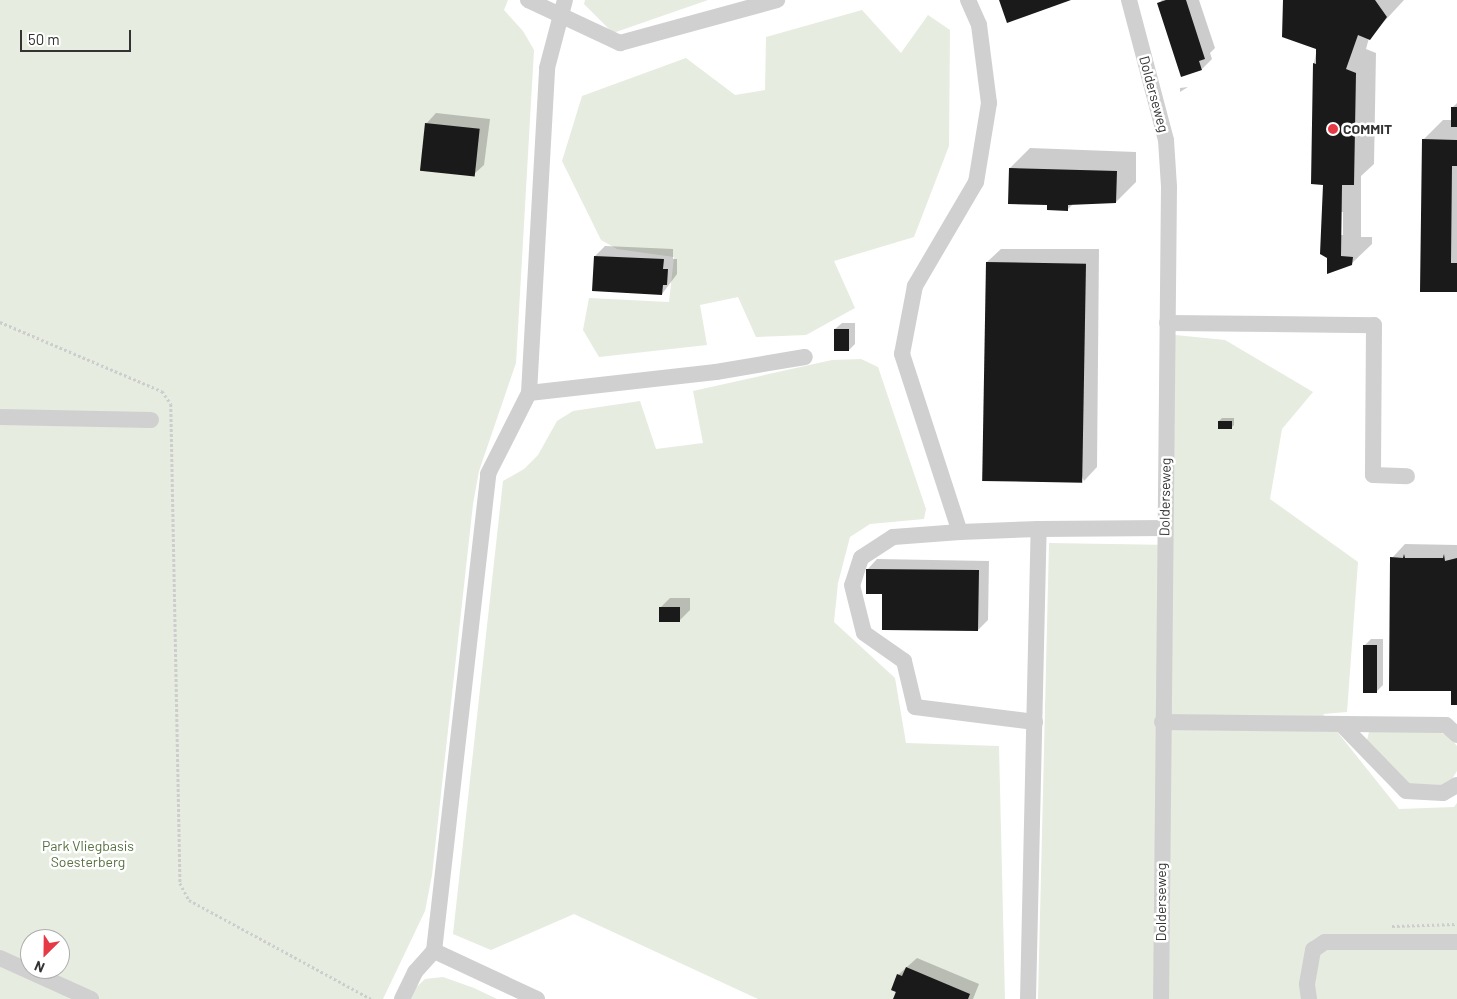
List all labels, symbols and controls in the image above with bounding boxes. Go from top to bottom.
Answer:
scale bar [22,20,134,52]
text: 50 m [28,30,60,48]
street label: Dolderseweg [1136,54,1172,134]
place label: COMMIT [1343,121,1392,137]
marker: COMMIT [1327,123,1339,135]
street label: Dolderseweg [1156,458,1174,536]
park label: Park Vliegbasis Soesterberg [42,838,134,870]
street label: Dolderseweg [1153,863,1169,941]
north arrow [20,929,70,979]
text: N [32,958,47,977]

